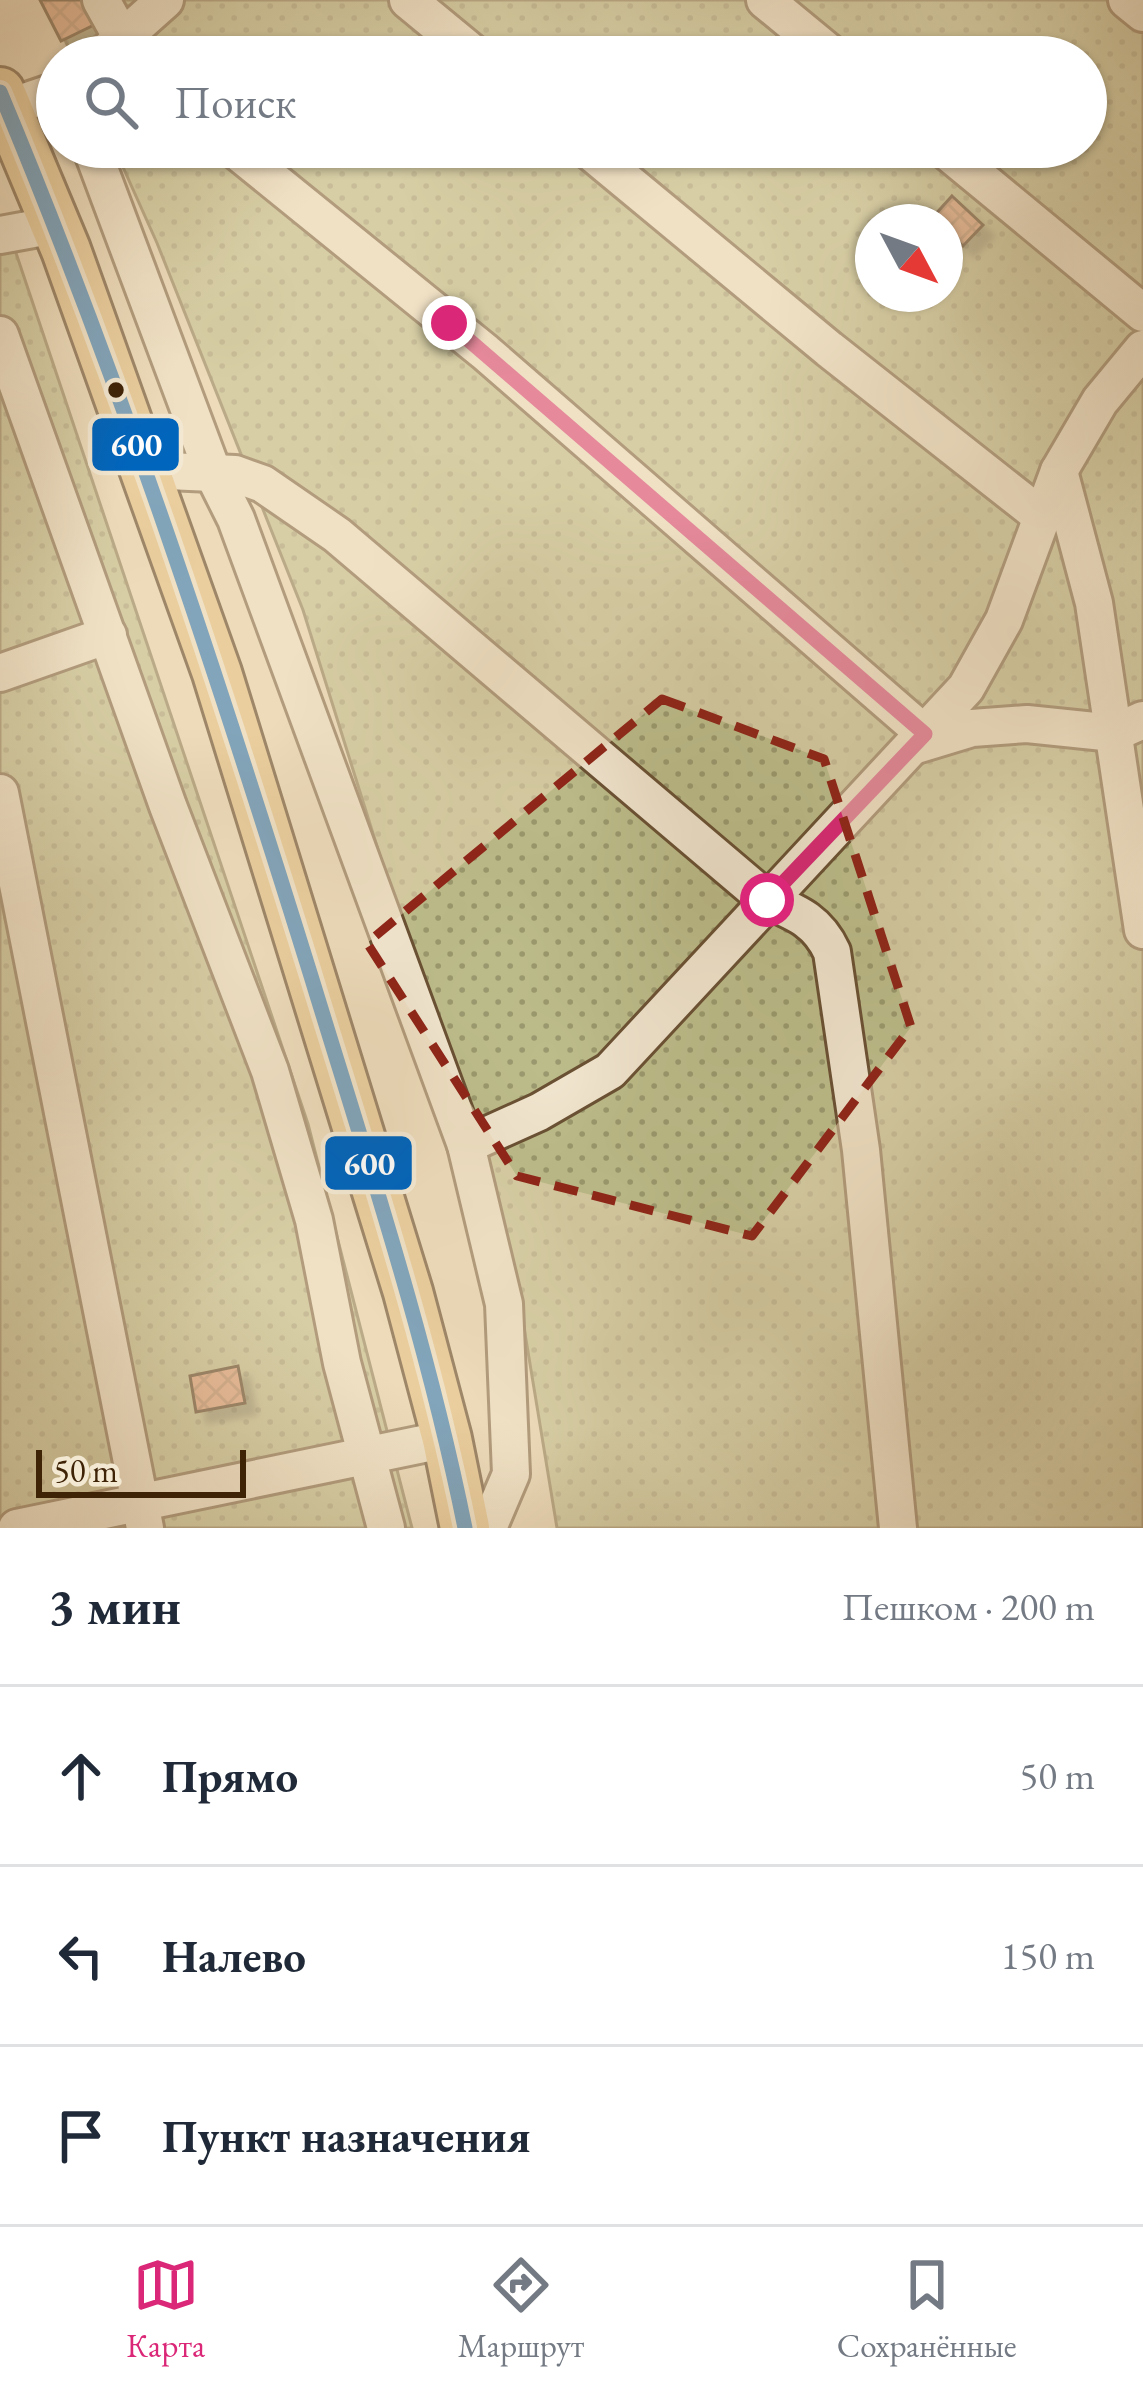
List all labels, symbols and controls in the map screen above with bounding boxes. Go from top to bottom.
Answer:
search box [36,36,1107,168]
icon: search [78,69,144,135]
text: Поиск [174,73,296,131]
north arrow [855,204,963,312]
route end [422,296,476,350]
unlabelled marker [105,379,127,401]
line badge: 600 [90,416,181,473]
text: 600 [110,423,162,466]
route start [740,873,794,927]
line badge: 600 [323,1134,414,1192]
text: 600 [343,1142,395,1185]
scale bar [36,1444,246,1497]
text: 50 m [54,1449,118,1492]
text: 3 мин [48,1573,181,1639]
text: Пешком · 200 m [842,1581,1095,1632]
icon: ahead [48,1743,114,1809]
text: Прямо [162,1747,298,1805]
text: 50 m [1019,1750,1095,1801]
icon: left [48,1923,114,1989]
text: Налево [162,1927,306,1985]
text: 150 m [1001,1930,1095,1981]
icon: arrive [48,2103,114,2169]
text: Пункт назначения [162,2107,531,2165]
tab: Карта [126,2252,205,2367]
tab: Маршрут [458,2252,584,2367]
tab: Сохранённые [837,2252,1017,2367]

